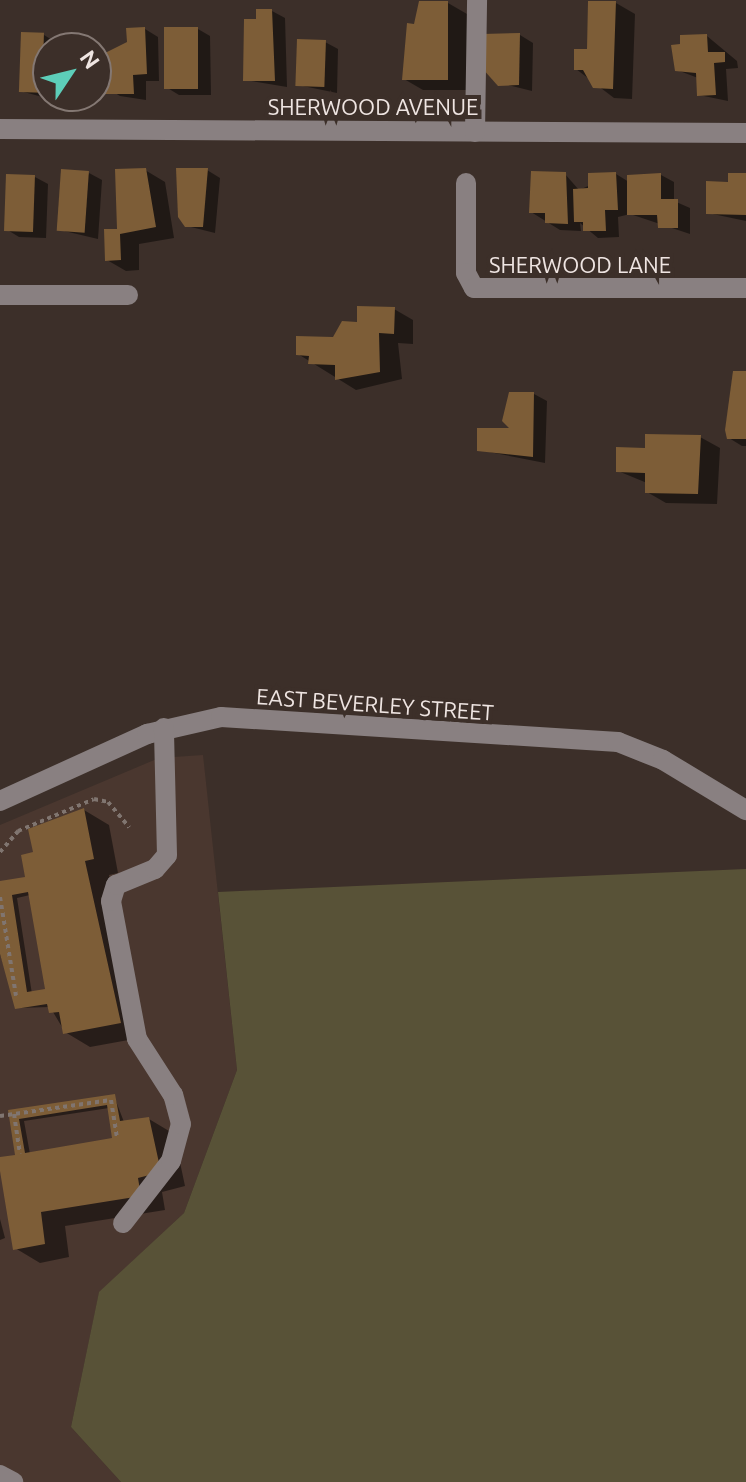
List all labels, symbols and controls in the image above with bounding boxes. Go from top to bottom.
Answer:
north arrow [32,32,112,112]
text: N [75,45,105,73]
street label: SHERWOOD AVENUE [268,94,478,120]
street label: SHERWOOD LANE [489,252,671,278]
street label: EAST BEVERLEY STREET [255,683,495,725]

